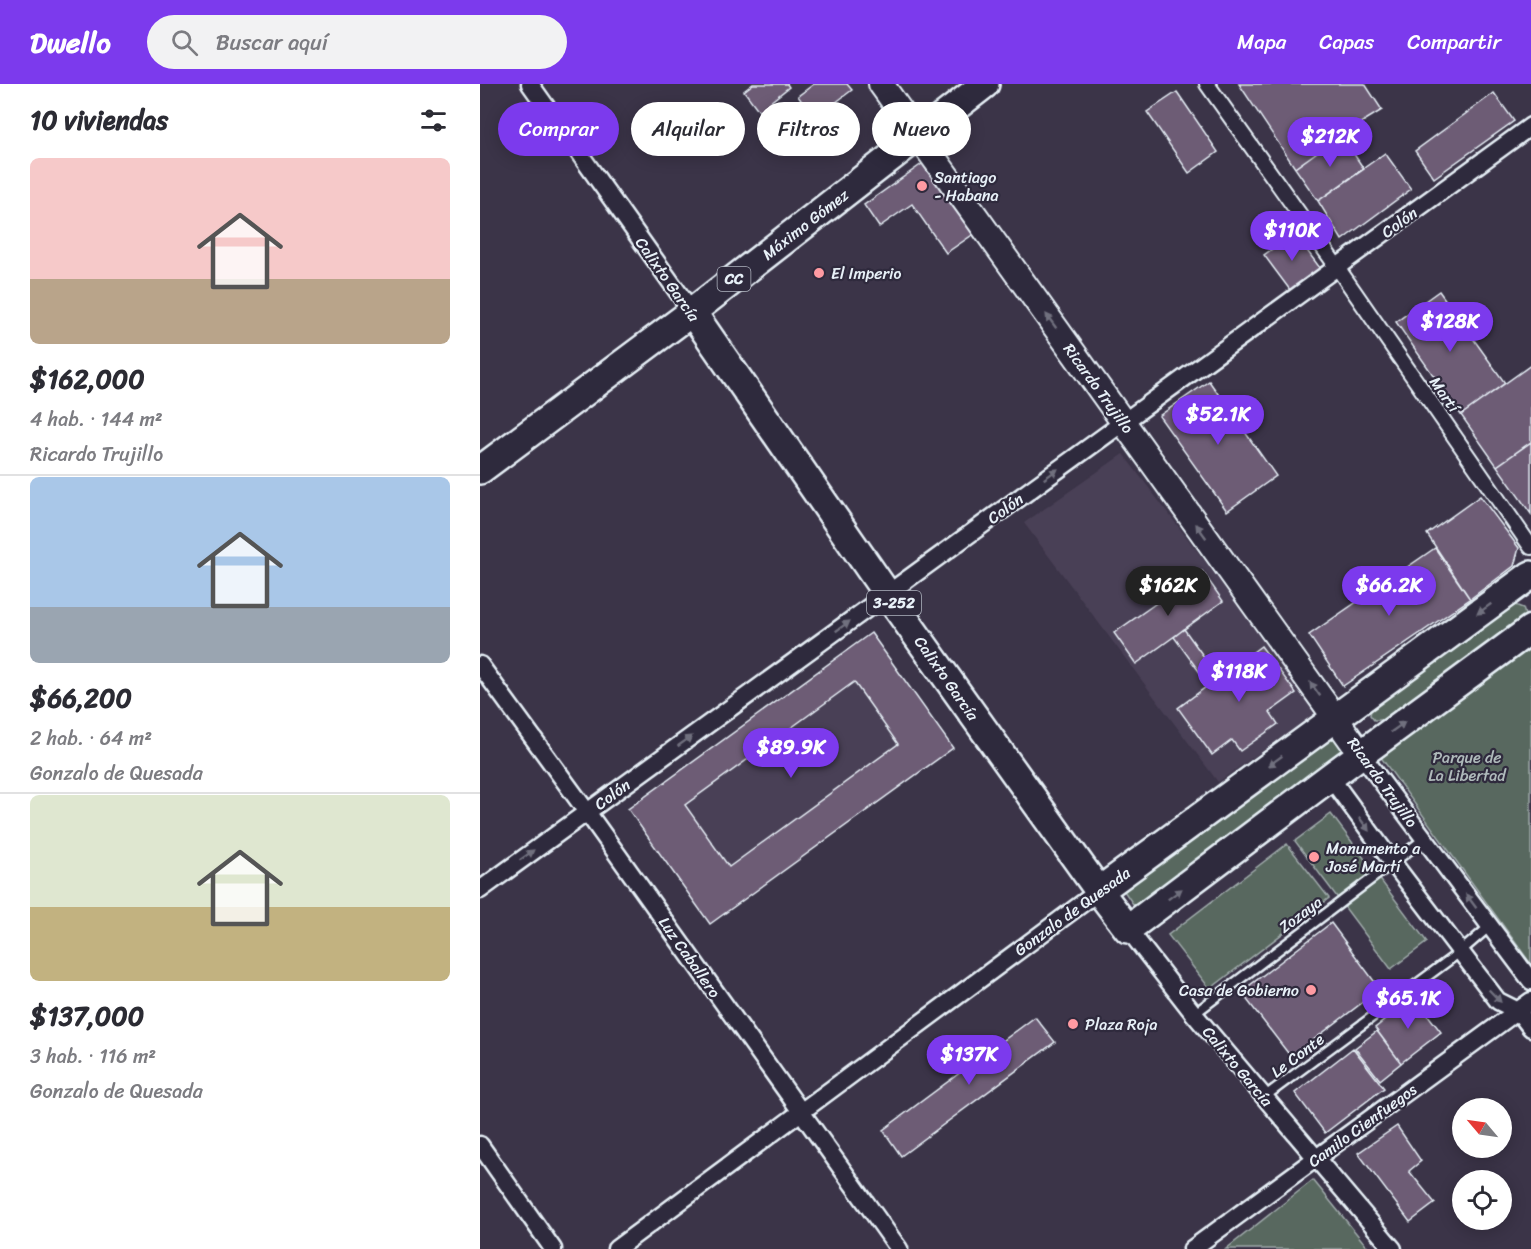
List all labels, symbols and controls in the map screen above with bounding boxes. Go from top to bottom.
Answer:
search box [147,15,567,69]
text: Dwello [30,18,111,67]
text: Buscar aquí [216,23,328,62]
text: Mapa [1237,23,1286,61]
text: Capas [1319,23,1374,61]
text: Compartir [1407,23,1501,61]
icon: search [168,26,201,59]
text: 10 viviendas [30,97,168,143]
chip: Comprar [498,102,619,156]
chip: Alquilar [631,102,745,156]
chip: Filtros [757,102,860,156]
chip: Nuevo [872,102,971,156]
icon: filters [417,104,450,137]
pin: $212K [1288,117,1372,168]
text: $212K [1301,119,1359,154]
place label: Santiago - Habana [934,163,998,210]
marker: Santiago - Habana [915,179,929,193]
street label: Máximo Gómez [755,181,856,268]
icon: home [186,197,294,305]
street label: Colón [1375,199,1424,246]
pin: $110K [1250,211,1334,262]
text: $110K [1264,213,1320,248]
street label: Calixto García [627,231,708,329]
place label: El Imperio [831,259,901,288]
marker: El Imperio [812,266,826,280]
road number: CC [718,267,750,291]
pin: $128K [1408,302,1492,353]
text: $128K [1421,304,1479,339]
one-way arrow [1045,314,1057,330]
street label: Ricardo Trujillo [1056,337,1142,440]
text: $162,000 [30,356,145,402]
street label: Martí [1422,370,1469,421]
pin: $52.1K [1169,395,1267,446]
text: $52.1K [1186,397,1250,432]
text: 4 hab. · 144 m² [30,402,163,437]
text: Ricardo Trujillo [30,437,163,472]
one-way arrow [1044,469,1059,481]
street label: Colón [981,485,1030,532]
icon: home [186,516,294,624]
one-way arrow [1195,523,1207,539]
pin: $162K [1126,566,1210,617]
pin: $66.2K [1340,566,1438,617]
text: $162K [1139,568,1197,603]
text: $66.2K [1356,568,1422,603]
road number: 3-252 [867,591,921,615]
one-way arrow [1476,603,1492,615]
one-way arrow [834,620,850,632]
street label: Calixto García [906,630,987,728]
pin: $118K [1197,652,1281,703]
text: $118K [1212,654,1266,689]
text: $66,200 [30,675,132,721]
one-way arrow [1309,681,1321,697]
text: 2 hab. · 64 m² [30,721,152,756]
one-way arrow [1391,721,1406,733]
pin: $89.9K [742,728,840,779]
text: $89.9K [757,730,825,765]
street label: Ricardo Trujillo [1340,731,1426,834]
one-way arrow [677,735,693,747]
park label: Parque de La Libertad [1428,743,1507,790]
one-way arrow [1268,755,1283,767]
text: Gonzalo de Quesada [30,756,203,791]
street label: Colón [588,771,637,818]
one-way arrow [1358,816,1370,832]
icon: home [186,834,294,942]
place label: Monumento a José Martí [1325,834,1421,881]
one-way arrow [520,850,535,862]
marker: Monumento a José Martí [1307,850,1321,864]
street label: Gonzalo de Quesada [1008,858,1138,964]
one-way arrow [1167,887,1183,900]
street label: Zozaya [1272,888,1329,941]
one-way arrow [1464,893,1477,909]
street label: Luz Caballero [651,910,729,1004]
place label: Casa de Gobierno [1179,976,1299,1005]
pin: $65.1K [1359,979,1457,1030]
text: $65.1K [1376,981,1440,1016]
marker: Casa de Gobierno [1304,983,1318,997]
one-way arrow [1488,989,1502,1003]
text: $137,000 [30,993,144,1039]
place label: Plaza Roja [1085,1010,1157,1039]
marker: Plaza Roja [1066,1017,1080,1031]
street label: Calixto García [1195,1019,1281,1114]
street label: Le Conte [1264,1025,1331,1085]
pin: $137K [927,1035,1011,1086]
text: $137K [941,1037,997,1072]
text: 3 hab. · 116 m² [30,1039,156,1074]
text: Gonzalo de Quesada [30,1074,203,1109]
street label: Camilo Cienfuegos [1301,1075,1423,1175]
north arrow [1452,1098,1512,1158]
map controls [1452,1098,1512,1230]
button: locate [1452,1170,1512,1230]

